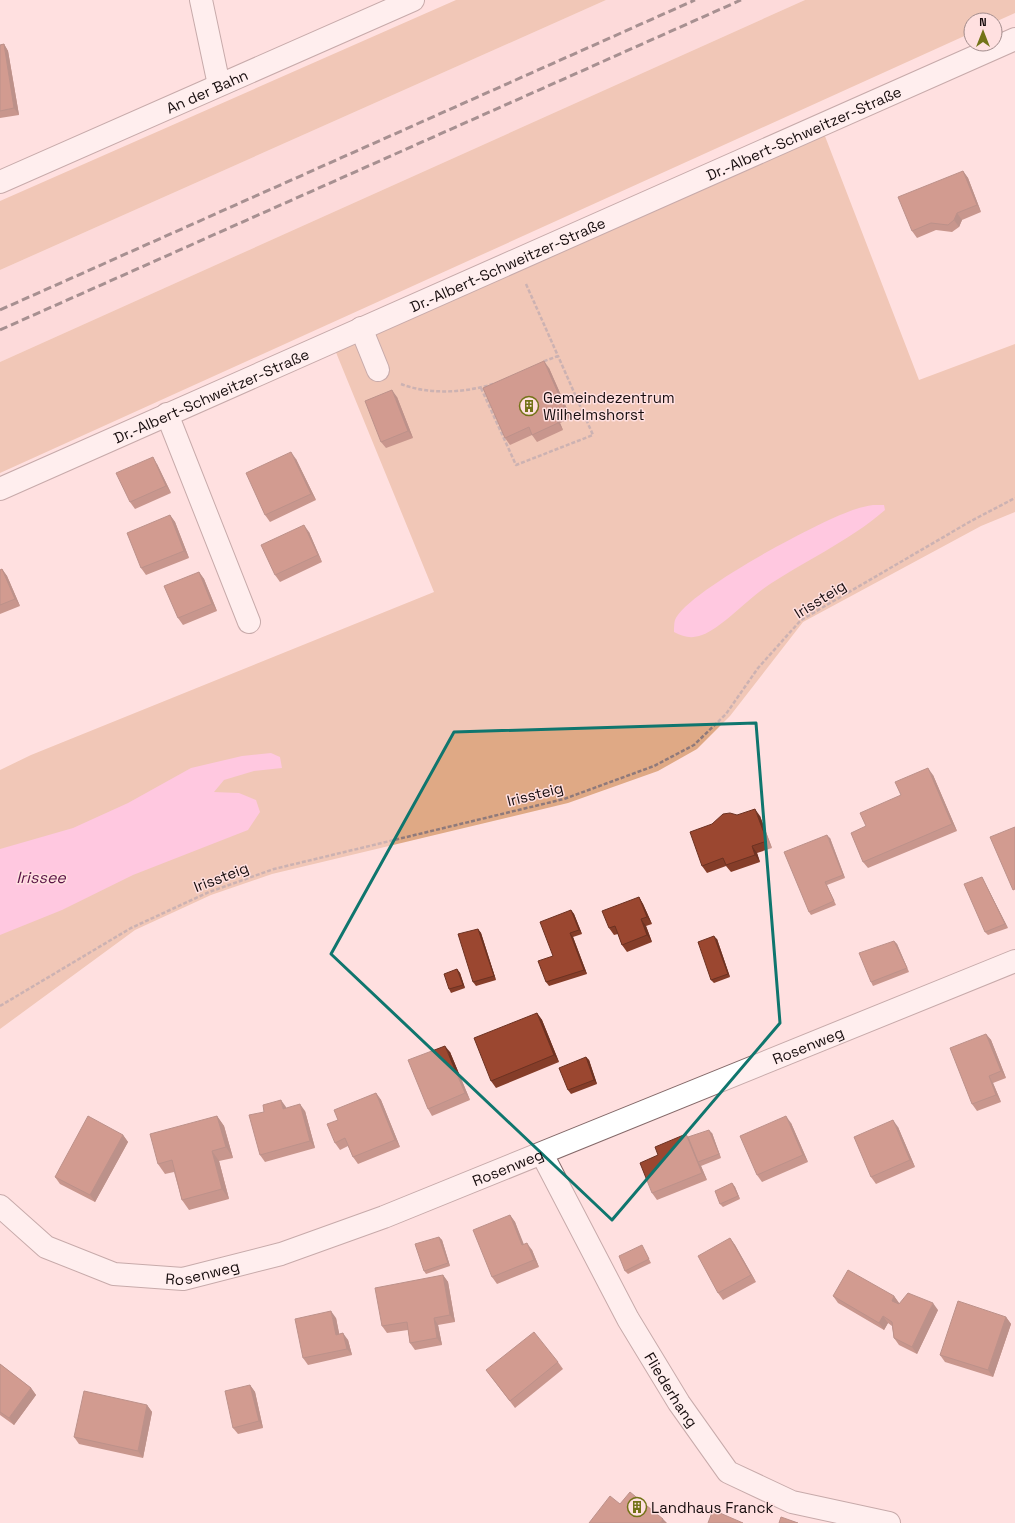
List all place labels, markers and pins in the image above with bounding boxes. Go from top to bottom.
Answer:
place label: Gemeindezentrum Wilhelmshorst [543,388,675,424]
building icon: Gemeindezentrum Wilhelmshorst [518,395,540,417]
building icon: Landhaus Franck [626,1496,648,1518]
place label: Landhaus Franck [651,1498,774,1517]

